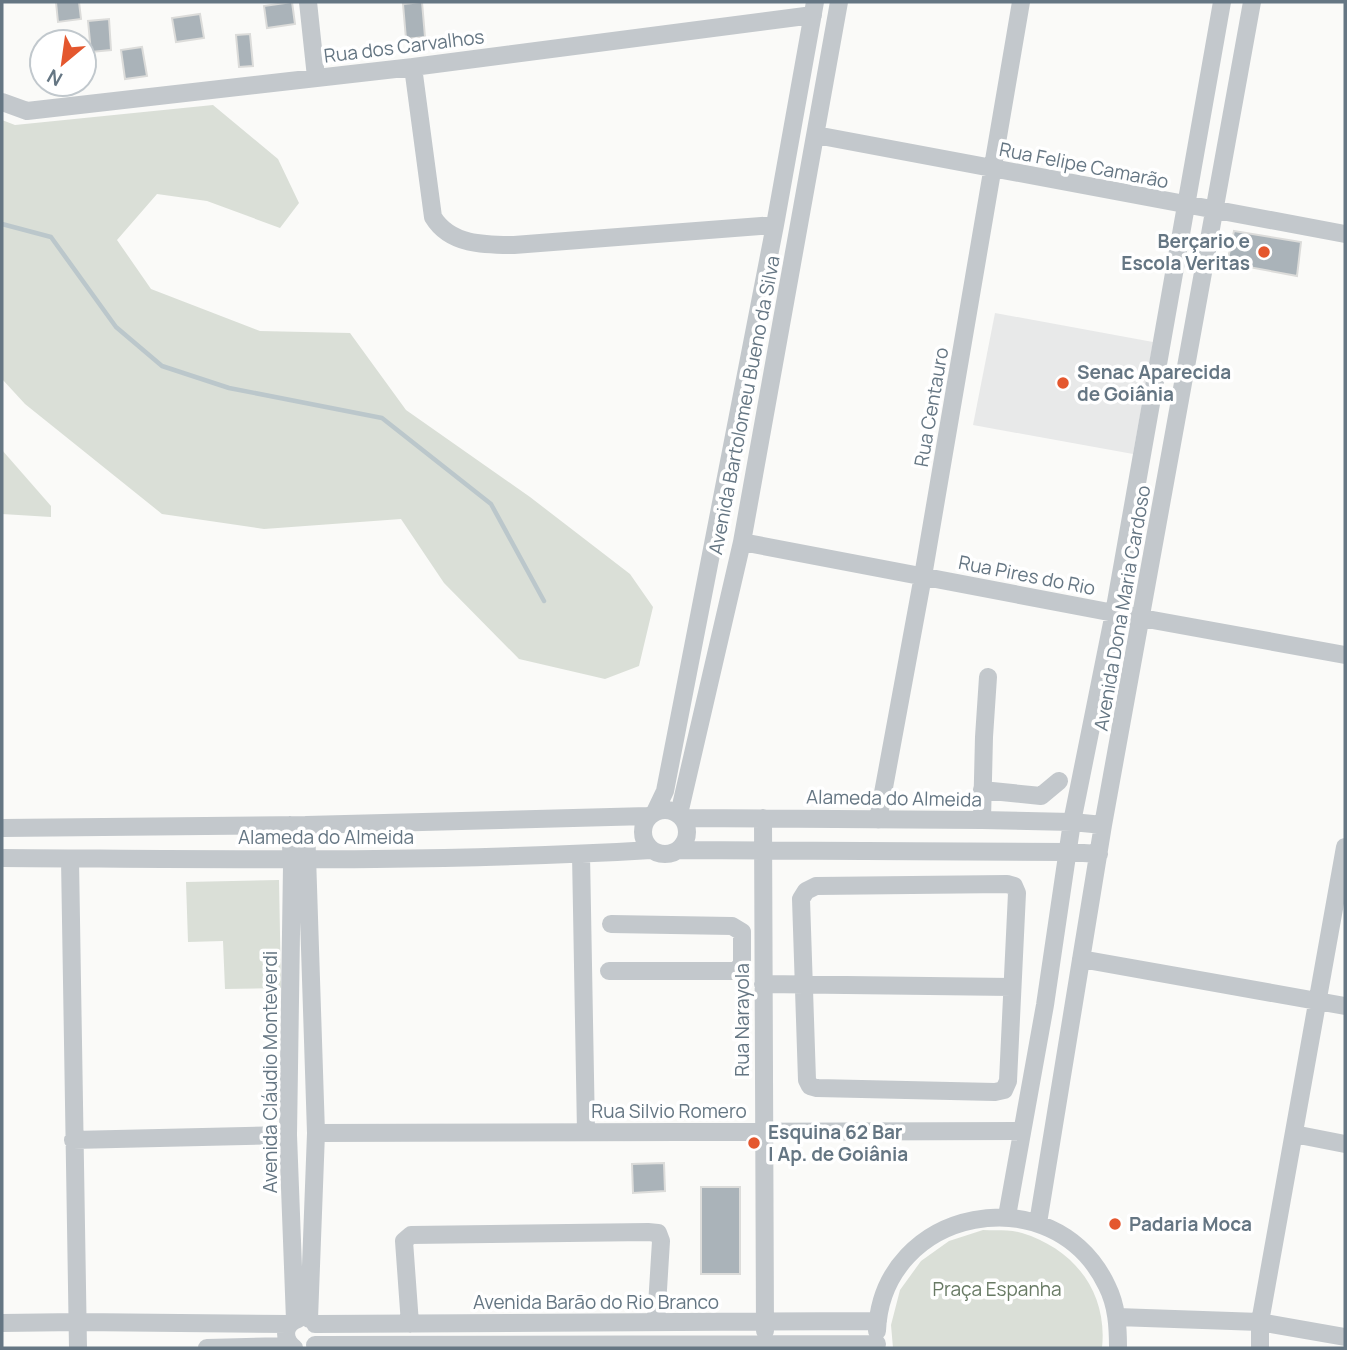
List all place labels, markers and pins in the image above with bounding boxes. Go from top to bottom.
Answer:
place label: Berçario e Escola Veritas [1121,228,1250,276]
marker: Berçario e Escola Veritas [1256,244,1272,260]
place label: Senac Aparecida de Goiânia [1077,359,1231,407]
marker: Senac Aparecida de Goiânia [1055,375,1071,391]
place label: Esquina 62 Bar | Ap. de Goiânia [768,1119,908,1167]
marker: Esquina 62 Bar | Ap. de Goiânia [746,1135,762,1151]
place label: Padaria Moca [1129,1211,1252,1237]
marker: Padaria Moca [1107,1216,1123,1232]

